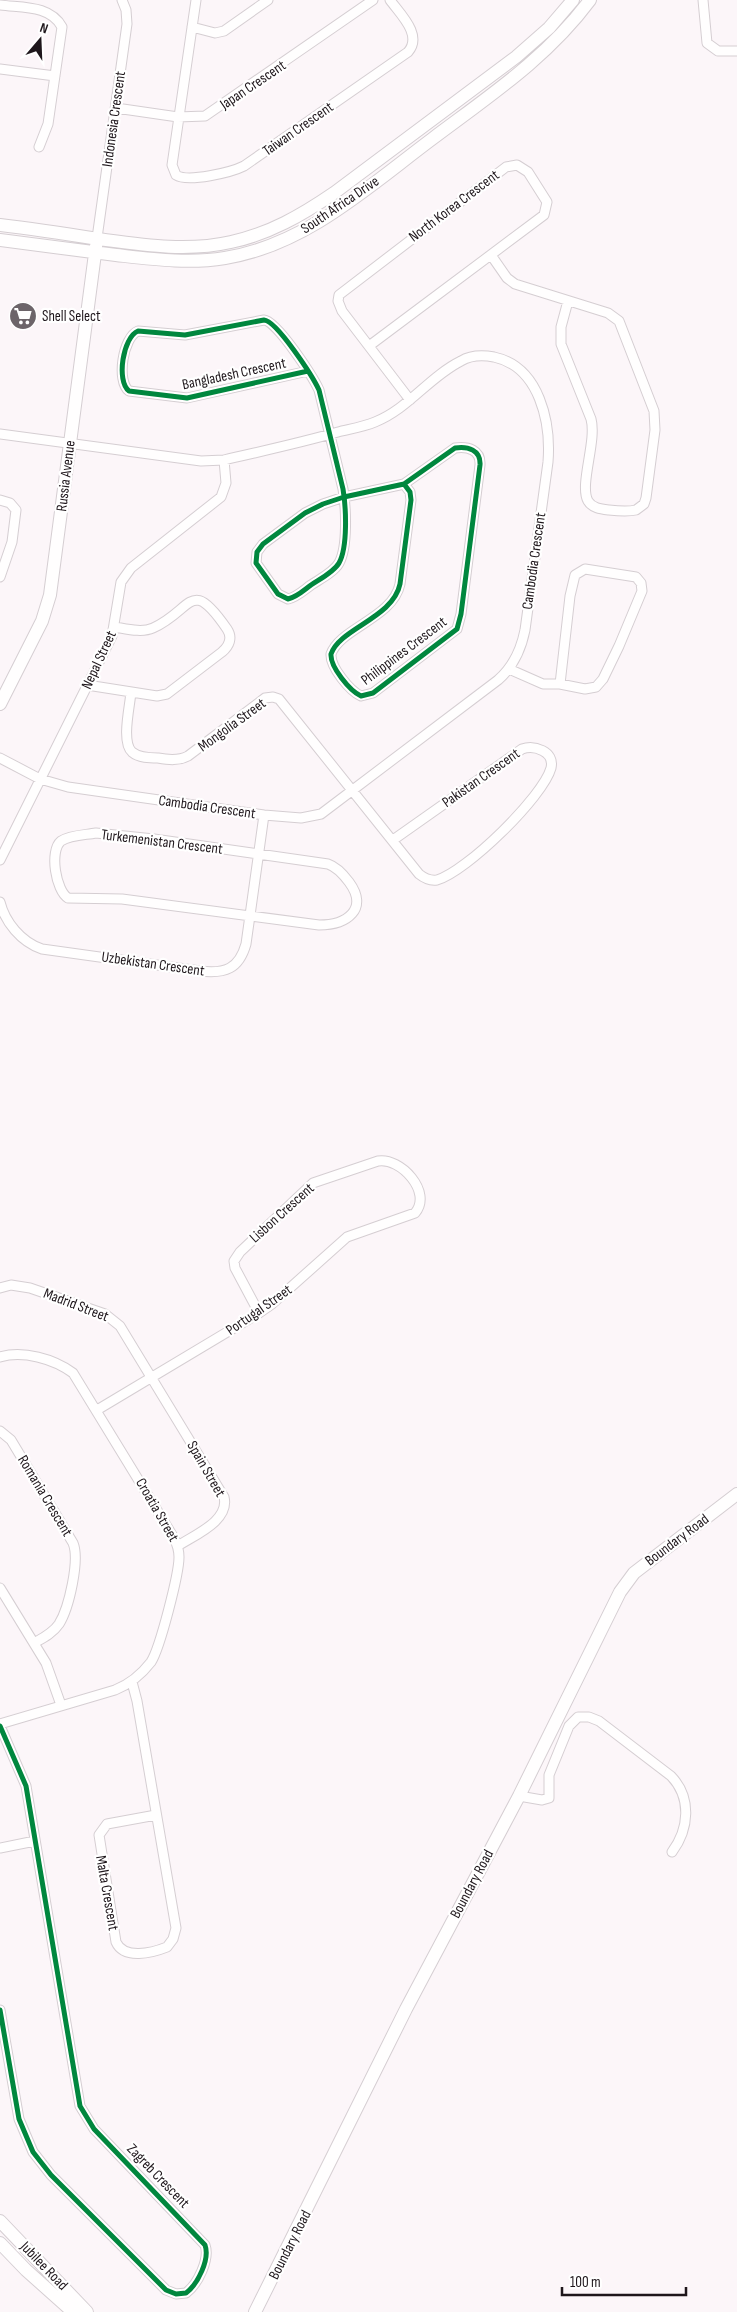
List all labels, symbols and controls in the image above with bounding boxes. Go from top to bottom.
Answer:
north arrow [15,15,65,65]
text: N [38,19,50,37]
street label: Japan Crescent [216,56,290,115]
street label: Indonesia Crescent [98,69,130,168]
street label: Taiwan Crescent [259,97,337,160]
street label: North Korea Crescent [405,166,503,246]
street label: South Africa Drive [297,172,383,238]
supermarket icon: Shell Select [8,301,38,331]
place label: Shell Select [42,307,101,326]
street label: Bangladesh Crescent [180,354,288,394]
street label: Russia Avenue [52,439,80,513]
street label: Cambodia Crescent [518,511,550,611]
street label: Philippines Crescent [357,612,451,689]
street label: Nepal Street [77,627,121,692]
street label: Mongolia Street [194,694,270,756]
street label: Pakistan Crescent [438,744,524,812]
street label: Cambodia Crescent [157,791,257,823]
street label: Turkemenistan Crescent [100,825,224,859]
street label: Uzbekistan Crescent [100,947,206,981]
street label: Lisbon Crescent [246,1179,319,1247]
street label: Portugal Street [222,1280,296,1340]
street label: Madrid Street [41,1284,112,1326]
street label: Spain Street [182,1438,230,1501]
street label: Romania Crescent [13,1452,77,1540]
street label: Croatia Street [131,1475,183,1546]
street label: Boundary Road [641,1510,713,1570]
street label: Boundary Road [446,1846,498,1922]
street label: Malta Crescent [91,1854,123,1932]
street label: Zagreb Crescent [123,2140,194,2212]
street label: Boundary Road [264,2207,316,2283]
street label: Jubilee Road [15,2237,72,2294]
scale bar [562,2264,686,2296]
text: 100 m [570,2273,601,2292]

